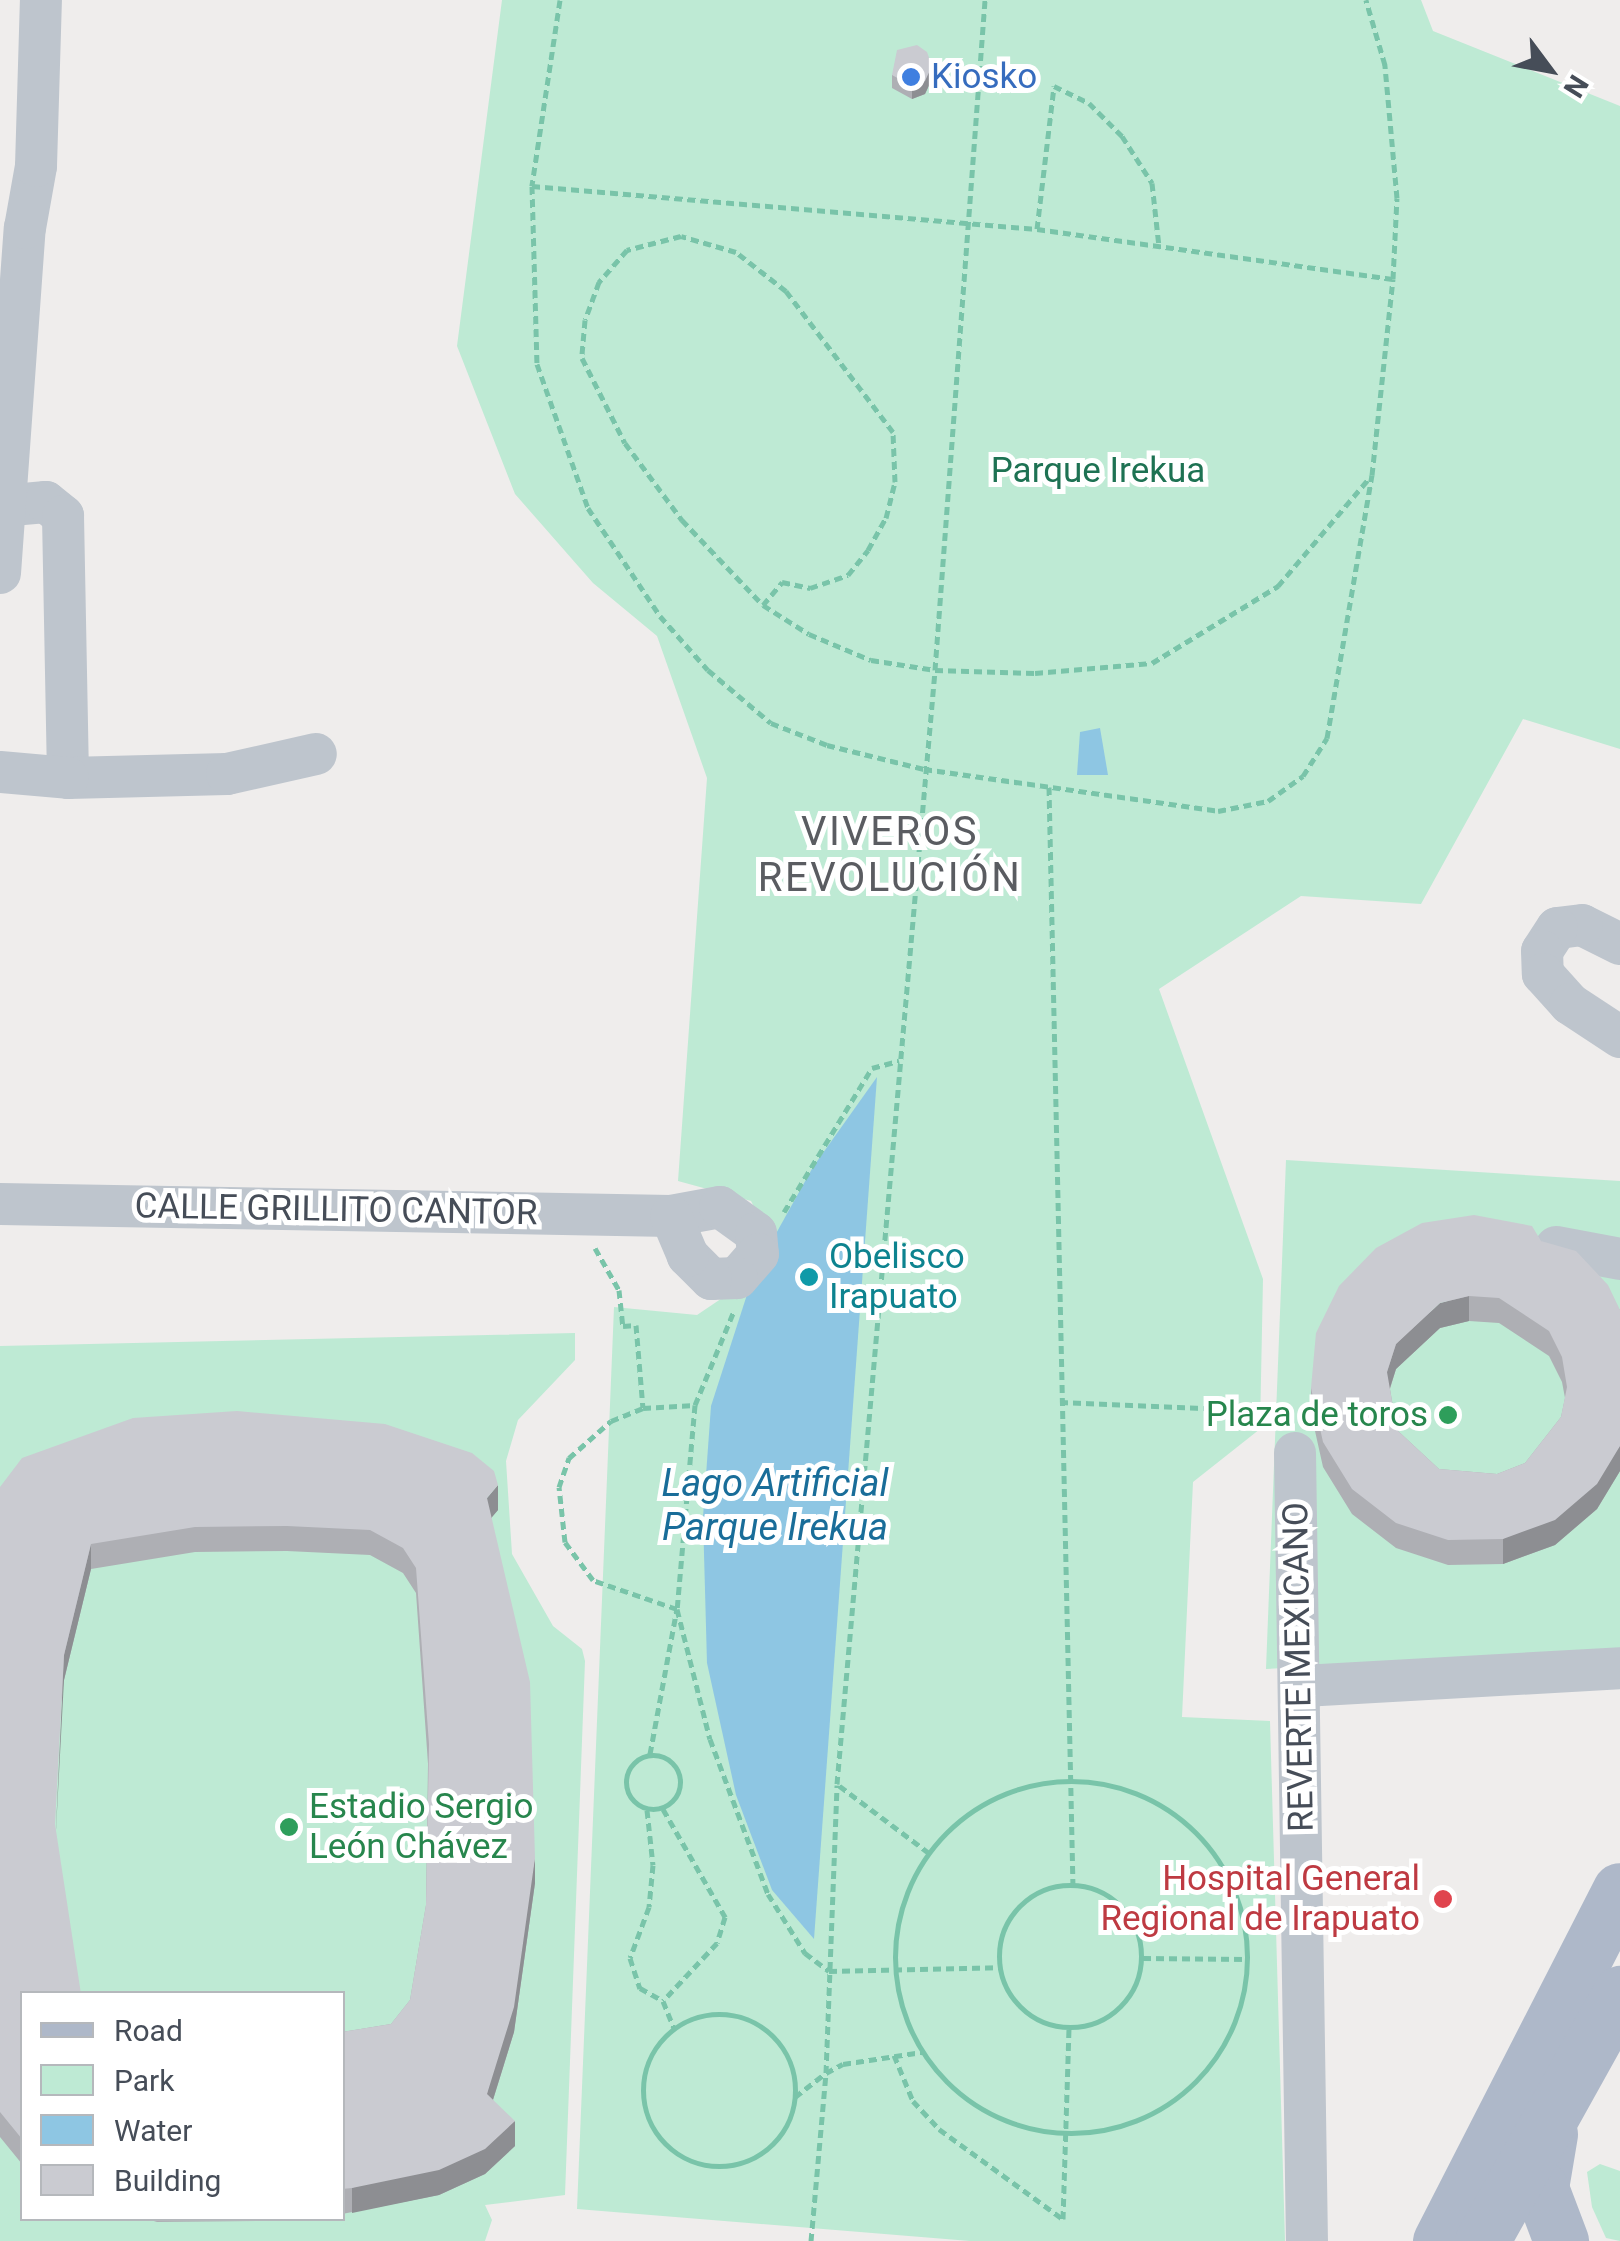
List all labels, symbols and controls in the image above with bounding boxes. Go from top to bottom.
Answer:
north arrow [1500,20,1600,120]
place label: Kiosko [931,56,1037,98]
marker: Kiosko [900,66,922,88]
text: N [1557,69,1595,103]
park label: Parque Irekua [991,450,1205,492]
district label: VIVEROS REVOLUCIÓN [758,808,1022,902]
street label: CALLE GRILLITO CANTOR [134,1185,538,1235]
place label: Obelisco Irapuato [829,1236,965,1318]
marker: Obelisco Irapuato [798,1266,820,1288]
place label: Plaza de toros [1206,1394,1428,1436]
marker: Plaza de toros [1437,1404,1459,1426]
water label: Lago Artificial Parque Irekua [661,1461,889,1550]
street label: REVERTE MEXICANO [1275,1502,1323,1832]
place label: Estadio Sergio León Chávez [309,1786,533,1868]
marker: Estadio Sergio León Chávez [278,1816,300,1838]
place label: Hospital General Regional de Irapuato [1100,1858,1420,1940]
marker: Hospital General Regional de Irapuato [1430,1886,1456,1912]
legend [20,1991,345,2221]
text: Road [114,2013,183,2048]
text: Park [114,2063,174,2098]
text: Water [114,2113,192,2148]
text: Building [114,2163,221,2198]

